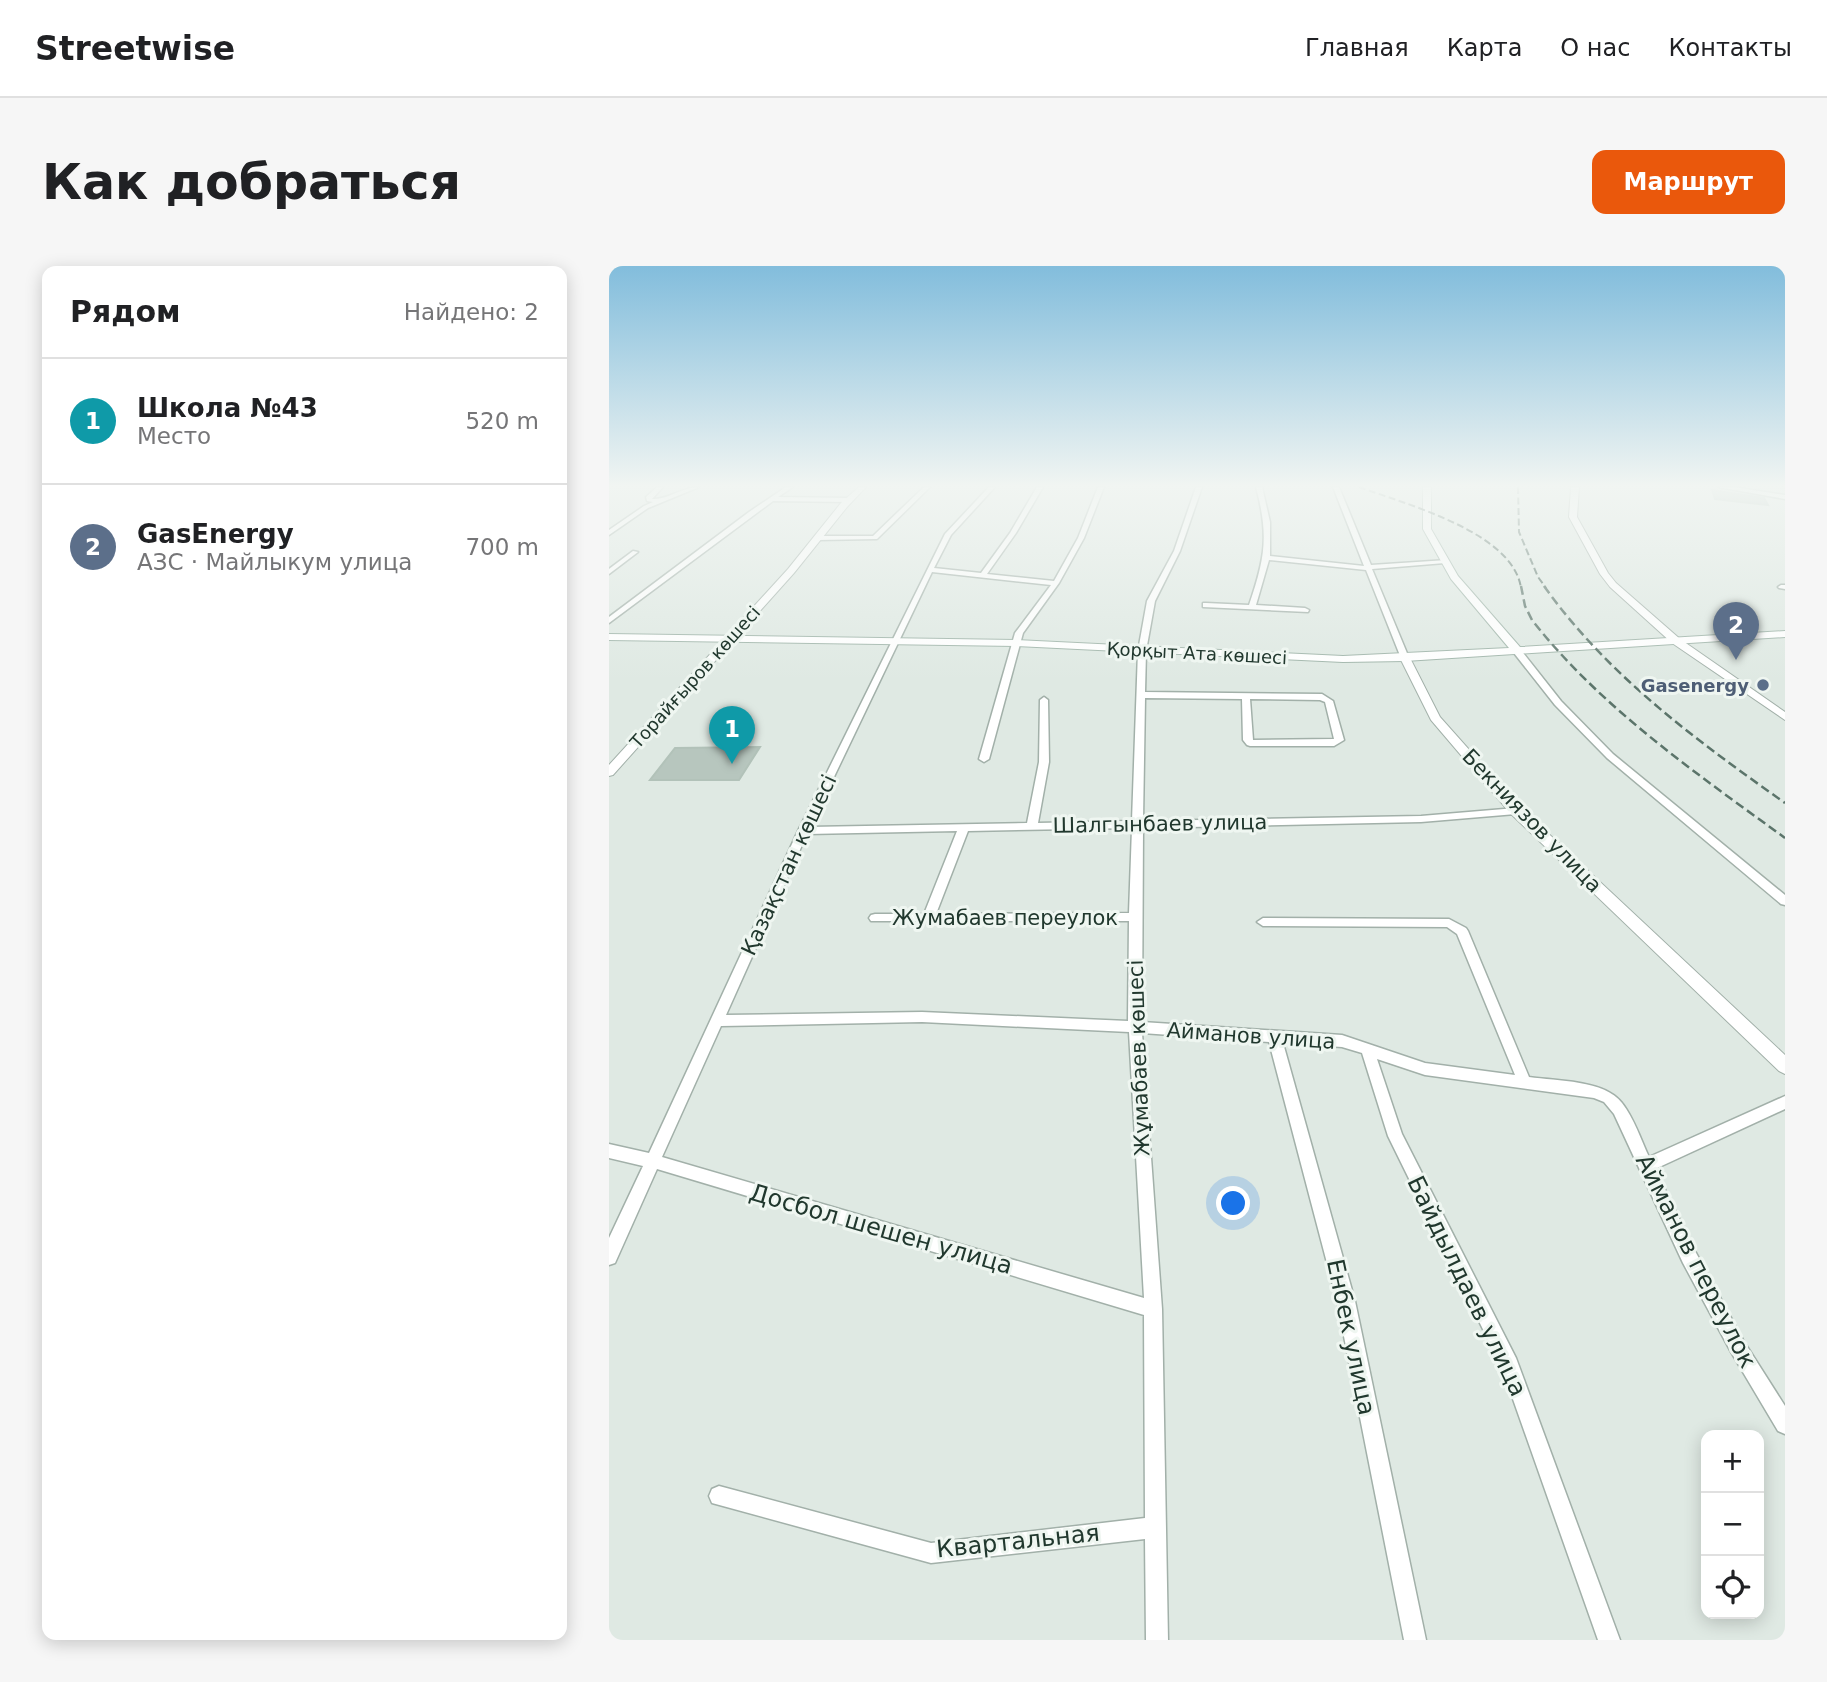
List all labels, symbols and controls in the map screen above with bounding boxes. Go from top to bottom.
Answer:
text: Streetwise [35,29,235,68]
text: Главная [1305,34,1409,62]
text: Карта [1447,34,1522,62]
text: О нас [1560,34,1630,62]
text: Контакты [1668,34,1792,62]
button: Маршрут [1592,150,1785,214]
text: Как добраться [42,154,461,211]
text: Рядом [70,294,181,329]
text: Найдено: 2 [404,299,539,325]
text: Школа №43 [137,393,318,423]
text: 1 [85,408,101,434]
text: 520 m [465,408,539,434]
text: Место [137,423,211,449]
text: GasEnergy [137,519,294,549]
text: 2 [85,534,101,560]
text: 700 m [465,534,539,560]
text: АЗС · Майлыкум улица [137,549,412,575]
street label: Торайғыров көшесі [625,602,764,753]
pin: 2 [1713,602,1759,660]
street label: Қорқыт Ата көшесі [1106,638,1288,668]
place label: Gasenergy [1641,675,1749,696]
marker: Gasenergy [1755,677,1771,693]
pin: 1 [709,706,755,764]
street label: Бекниязов улица [1457,744,1607,898]
street label: Қазақстан көшесі [737,771,841,959]
street label: Шалгынбаев улица [1053,810,1267,838]
street label: Жумабаев переулок [892,906,1118,930]
street label: Жұмабаев көшесі [1124,959,1154,1157]
street label: Айманов улица [1166,1018,1336,1054]
street label: Айманов переулок [1630,1149,1762,1373]
street label: Байдылдаев улица [1401,1171,1533,1401]
street label: Досбол шешен улица [746,1178,1016,1280]
your location [1216,1186,1250,1220]
street label: Енбек улица [1321,1256,1381,1418]
map controls [1701,1430,1764,1619]
button: + [1701,1430,1764,1493]
button: − [1701,1493,1764,1556]
street label: Квартальная [935,1518,1101,1564]
button: locate [1701,1556,1764,1619]

